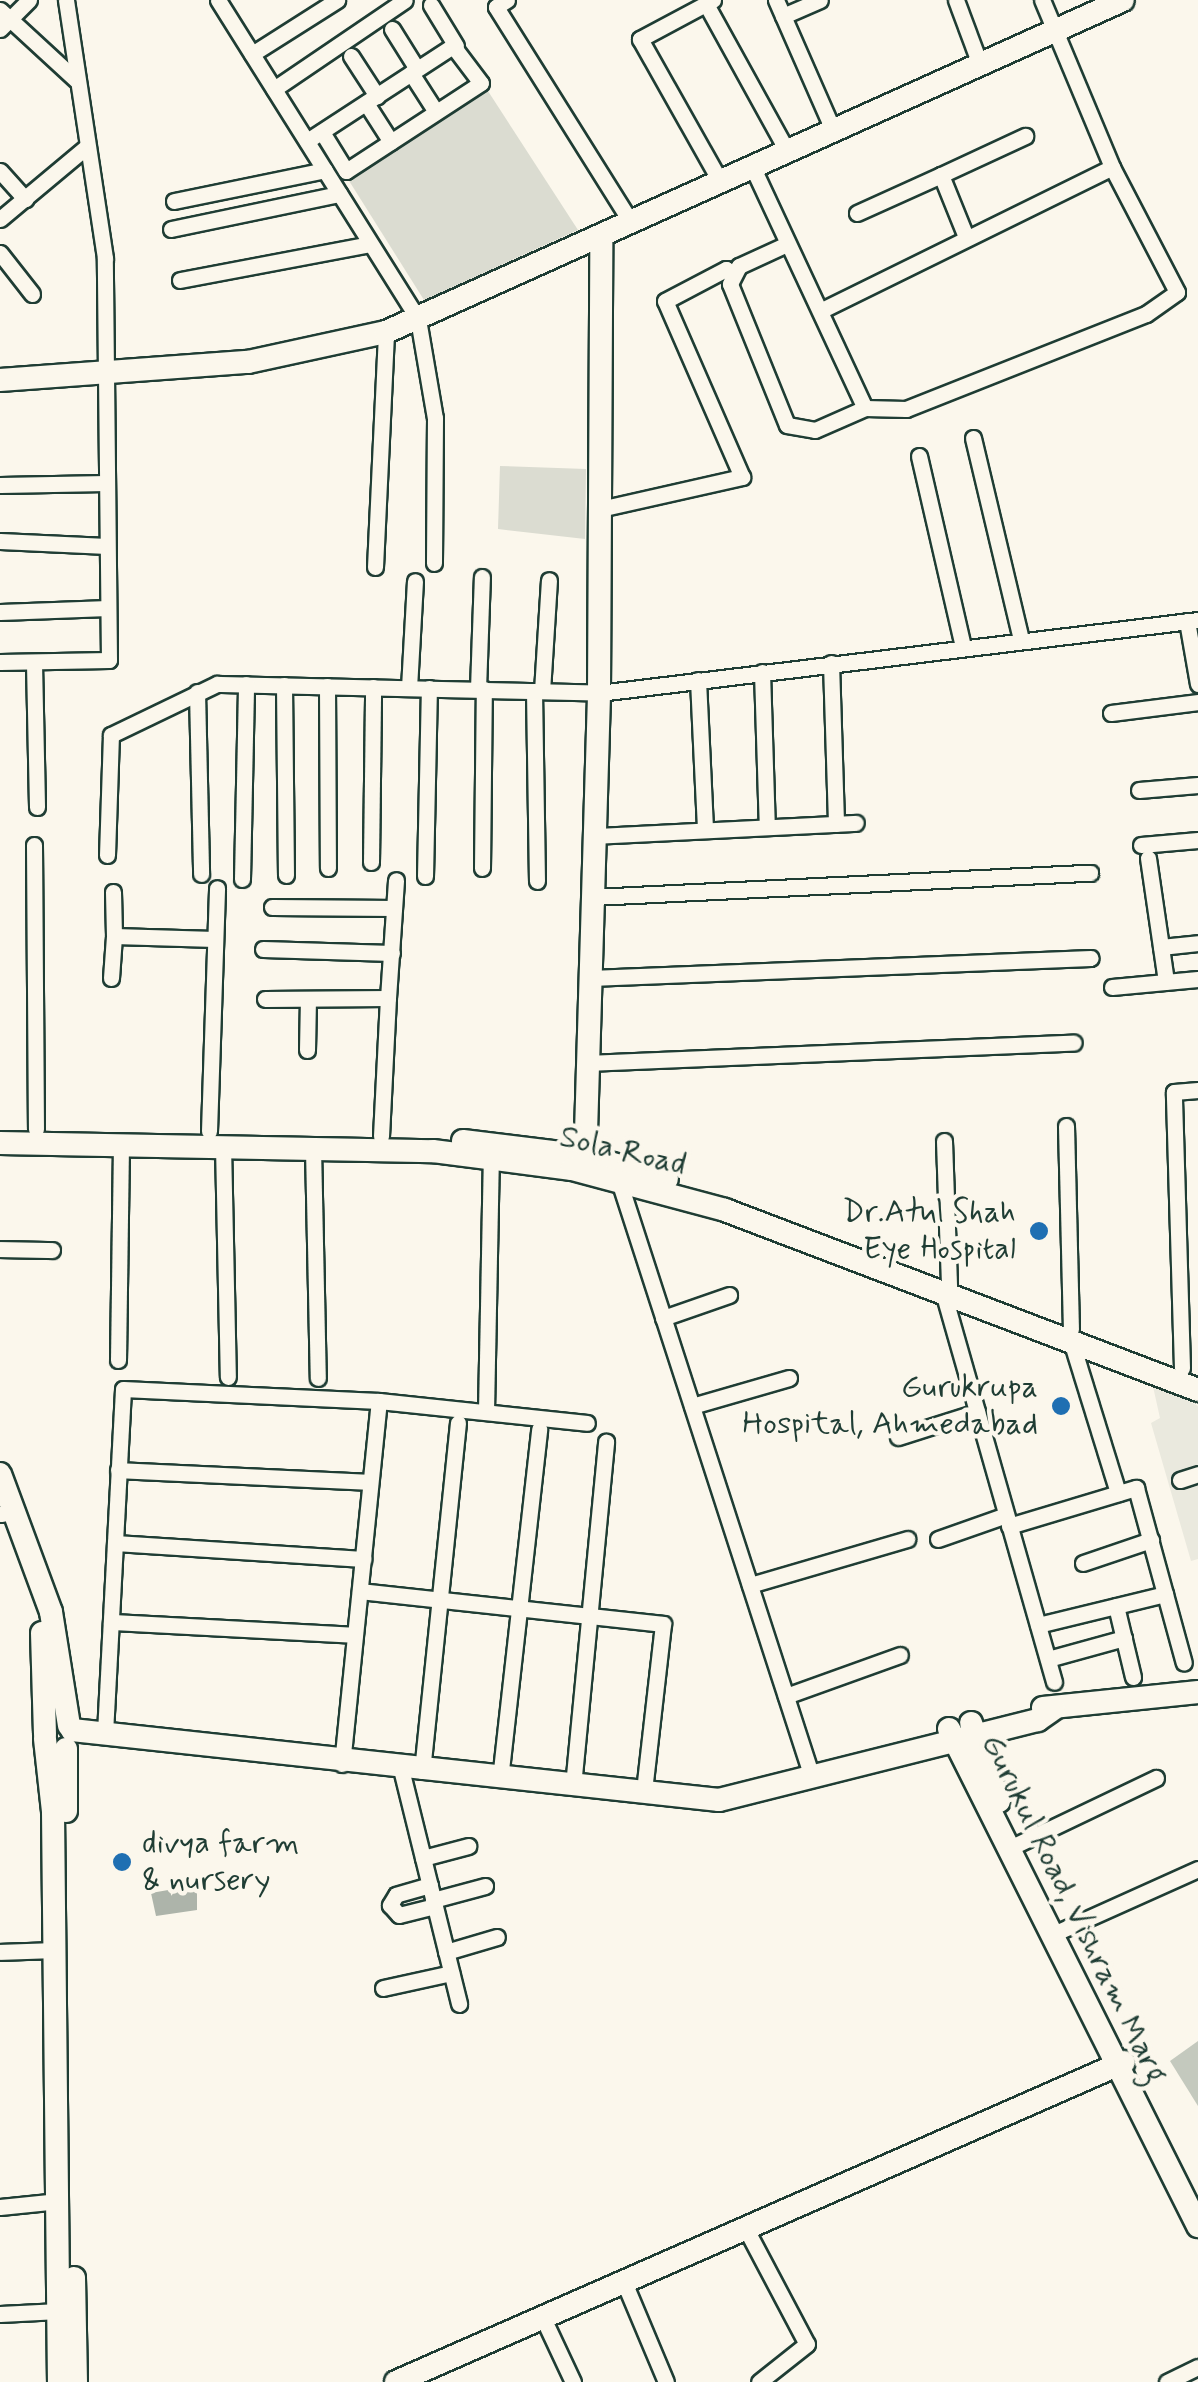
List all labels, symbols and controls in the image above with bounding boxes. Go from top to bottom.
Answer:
street label: Sola Road [557,1118,689,1184]
place label: Dr.Atul Shah Eye Hospital [840,1194,1016,1269]
marker: Dr.Atul Shah Eye Hospital [1026,1218,1052,1244]
place label: Gurukrupa Hospital, Ahmedabad [742,1369,1038,1444]
marker: Gurukrupa Hospital, Ahmedabad [1048,1393,1074,1419]
street label: Gurukul Road, Vishram Marg [972,1726,1176,2092]
place label: divya farm & nursery [142,1825,297,1900]
marker: divya farm & nursery [111,1851,133,1873]

